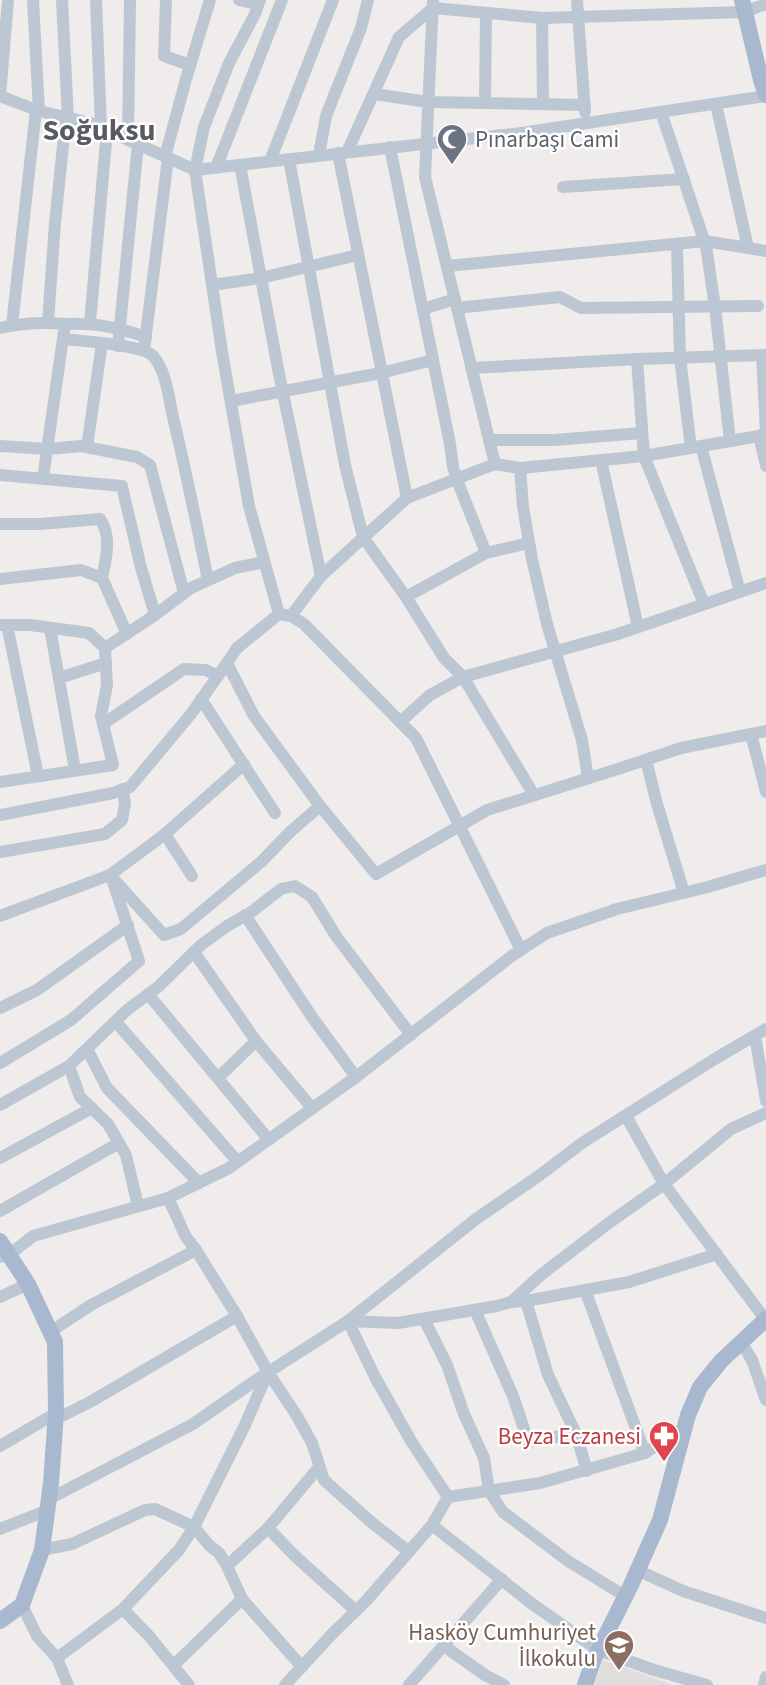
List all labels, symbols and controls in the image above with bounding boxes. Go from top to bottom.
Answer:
district label: Soğuksu [42,109,156,152]
mosque icon: Pınarbaşı Cami [435,122,469,166]
place label: Pınarbaşı Cami [475,123,619,156]
pharmacy icon: Beyza Eczanesi [647,1419,681,1463]
place label: Beyza Eczanesi [498,1420,641,1453]
place label: Hasköy Cumhuriyet İlkokulu [408,1616,596,1675]
school or university icon: Hasköy Cumhuriyet İlkokulu [602,1628,636,1672]

